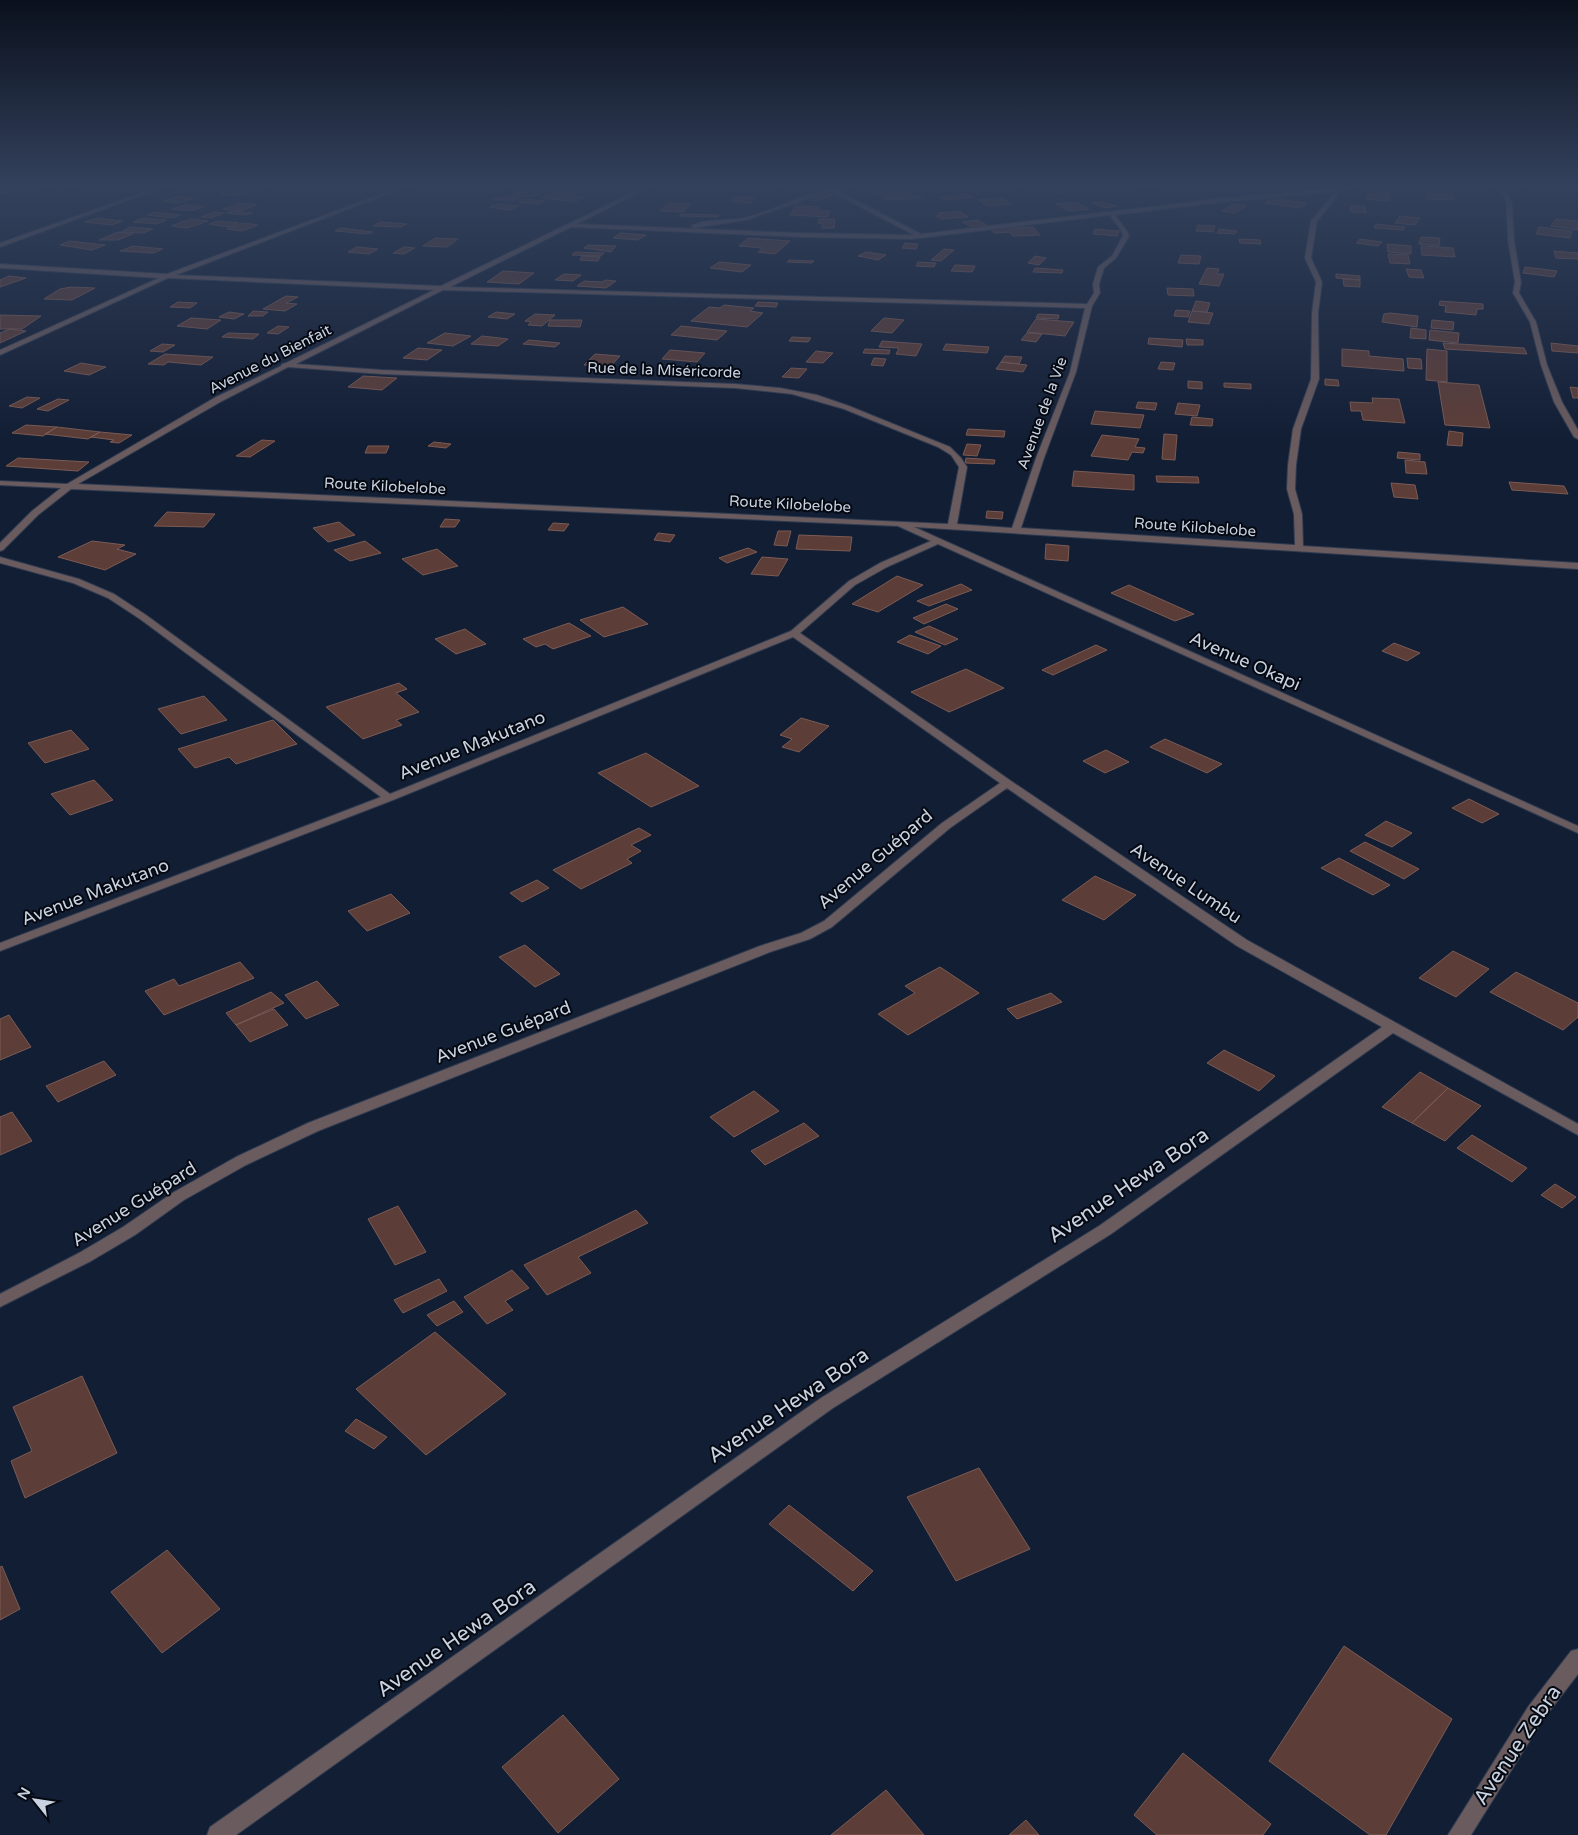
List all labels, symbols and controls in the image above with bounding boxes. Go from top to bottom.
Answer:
street label: Avenue du Bienfait [206,320,334,398]
street label: Avenue de la Vie [1013,354,1071,472]
street label: Rue de la Miséricorde [587,358,741,382]
street label: Route Kilobelobe [323,474,447,498]
street label: Route Kilobelobe [728,492,852,516]
street label: Route Kilobelobe [1133,514,1257,540]
street label: Avenue Okapi [1186,627,1304,695]
street label: Avenue Makutano [395,706,549,784]
street label: Avenue Guépard [813,805,937,913]
street label: Avenue Lumbu [1126,838,1246,928]
street label: Avenue Makutano [18,854,172,930]
street label: Avenue Guépard [432,996,574,1068]
street label: Avenue Hewa Bora [1043,1122,1214,1249]
street label: Avenue Guépard [67,1157,201,1251]
street label: Avenue Hewa Bora [703,1342,874,1469]
street label: Avenue Hewa Bora [372,1574,541,1703]
street label: Avenue Zebra [1468,1681,1567,1810]
north arrow [10,1775,60,1825]
text: N [14,1785,34,1803]

